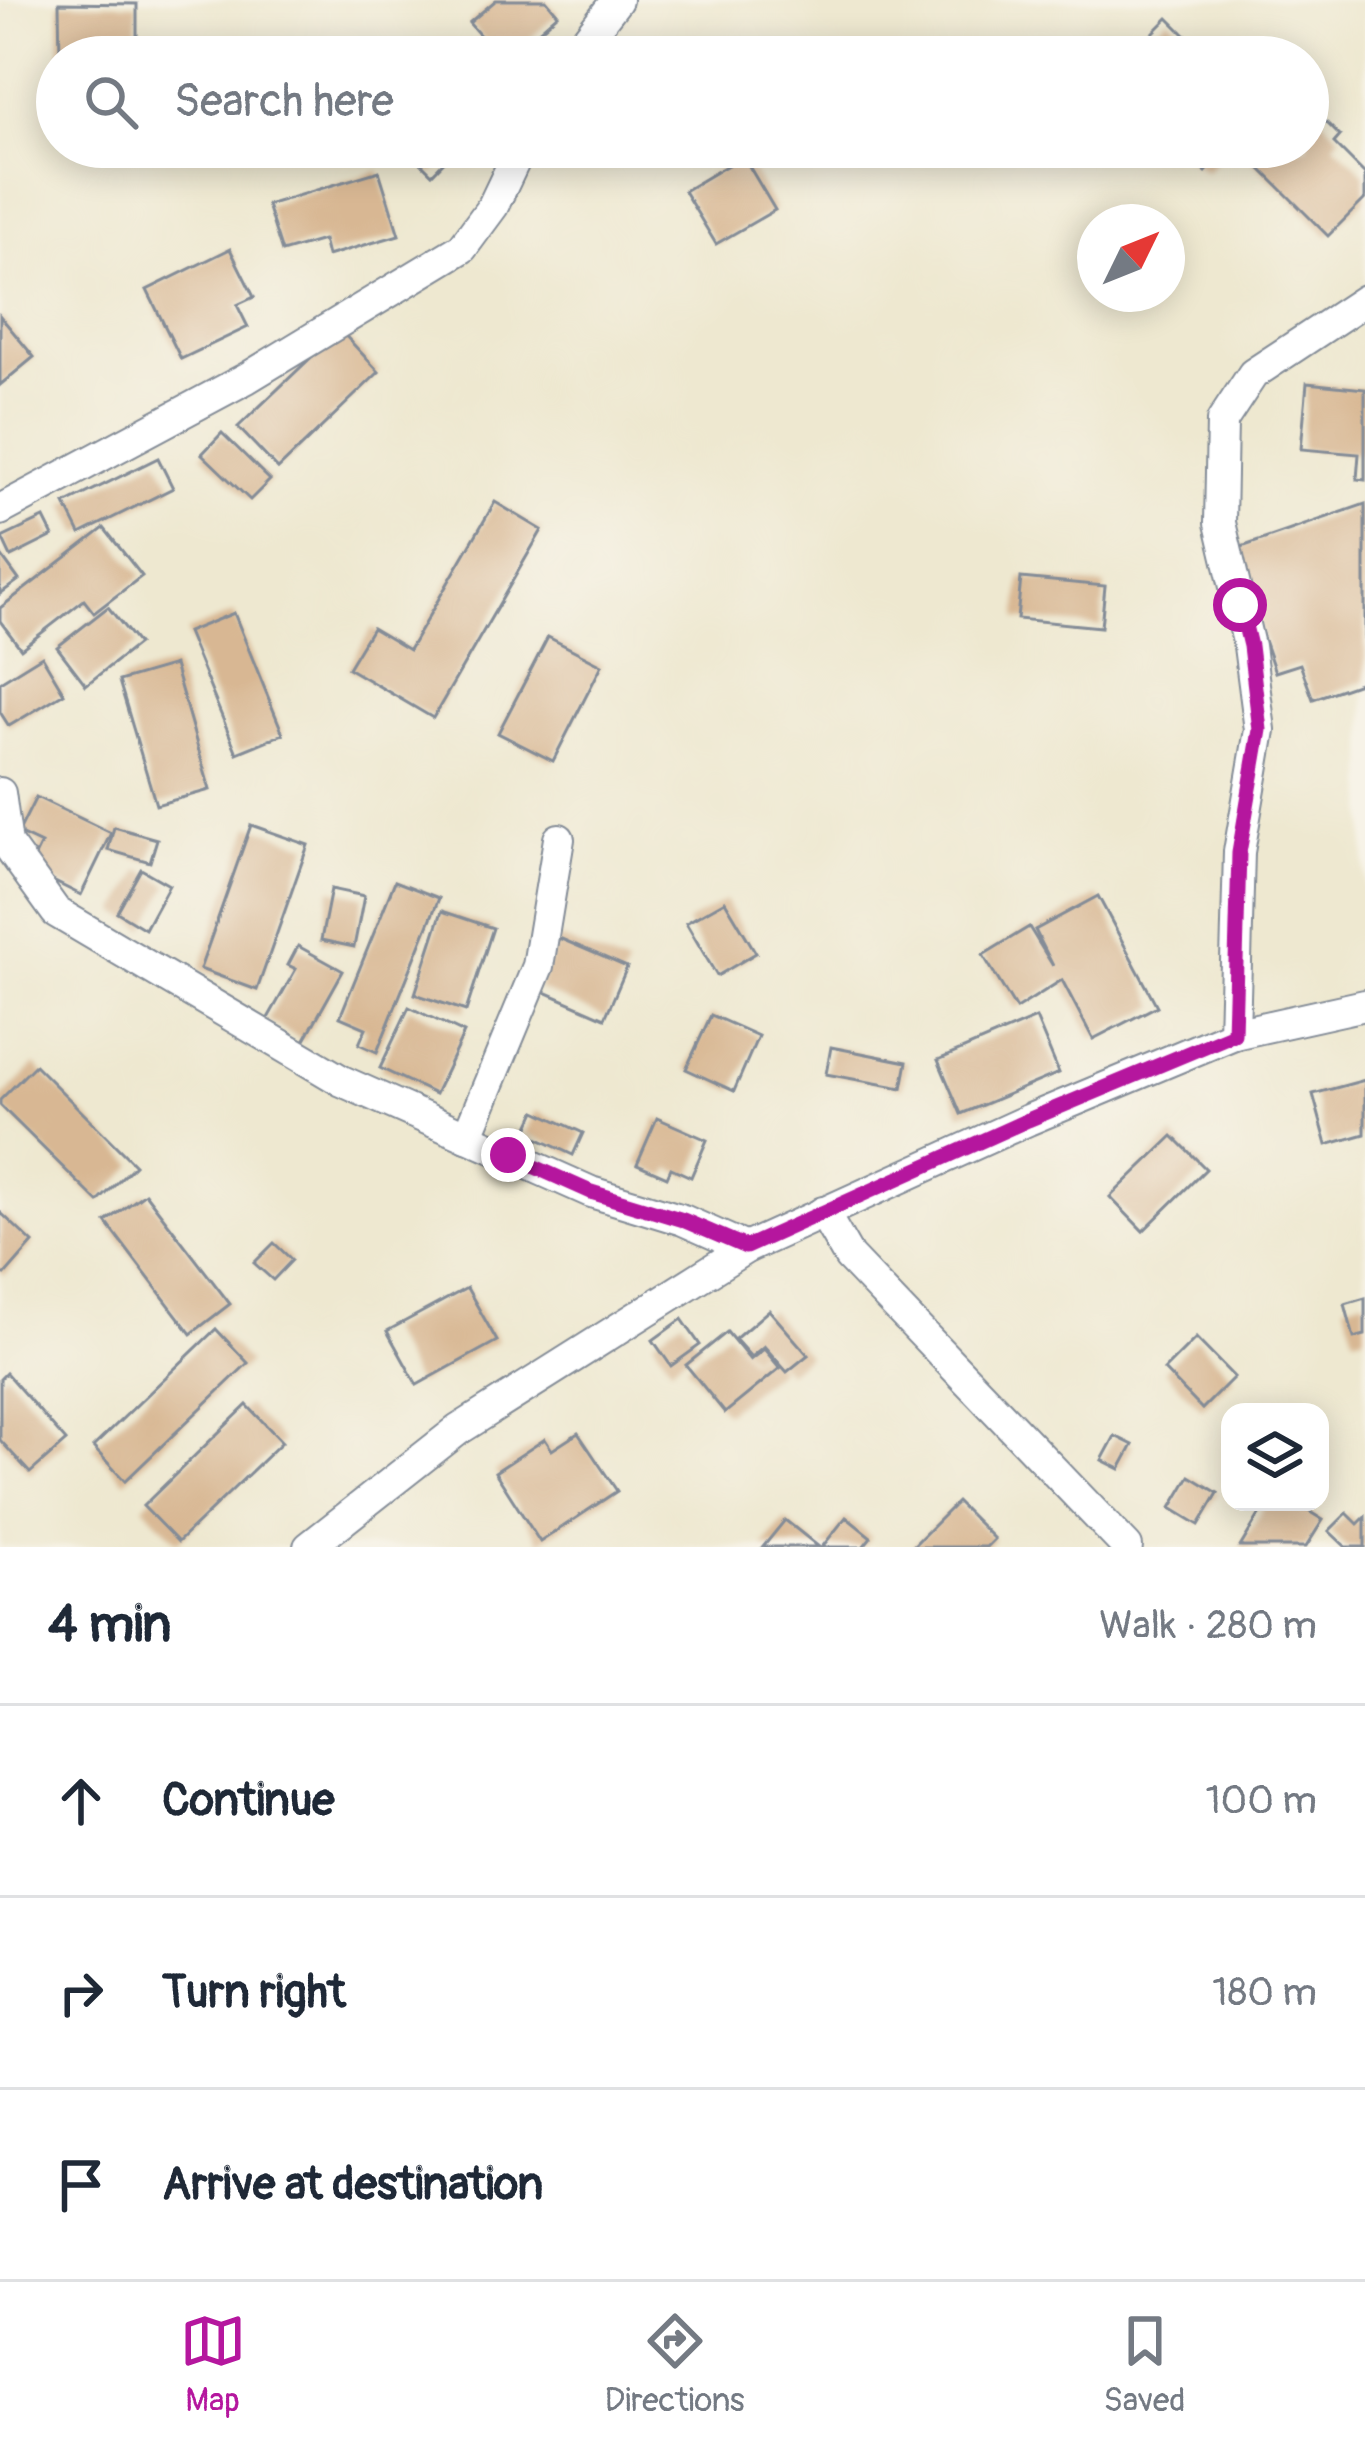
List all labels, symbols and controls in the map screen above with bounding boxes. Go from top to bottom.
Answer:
search box [36,36,1329,168]
icon: search [78,69,144,135]
text: Search here [174,74,394,130]
north arrow [1077,204,1185,312]
route start [1213,578,1267,632]
route end [481,1128,535,1182]
map controls [1221,1403,1329,1511]
button: layers [1221,1403,1329,1511]
text: 4 min [48,1593,171,1657]
text: Walk · 280 m [1099,1601,1317,1650]
icon: ahead [48,1768,114,1834]
text: Continue [162,1773,335,1829]
text: 100 m [1205,1776,1317,1825]
icon: right [48,1960,114,2026]
text: Turn right [162,1965,346,2021]
text: 180 m [1212,1968,1317,2017]
icon: arrive [48,2152,114,2218]
text: Arrive at destination [162,2157,543,2213]
tab: Map [180,2308,246,2421]
tab: Directions [605,2308,745,2421]
tab: Saved [1104,2308,1185,2421]

